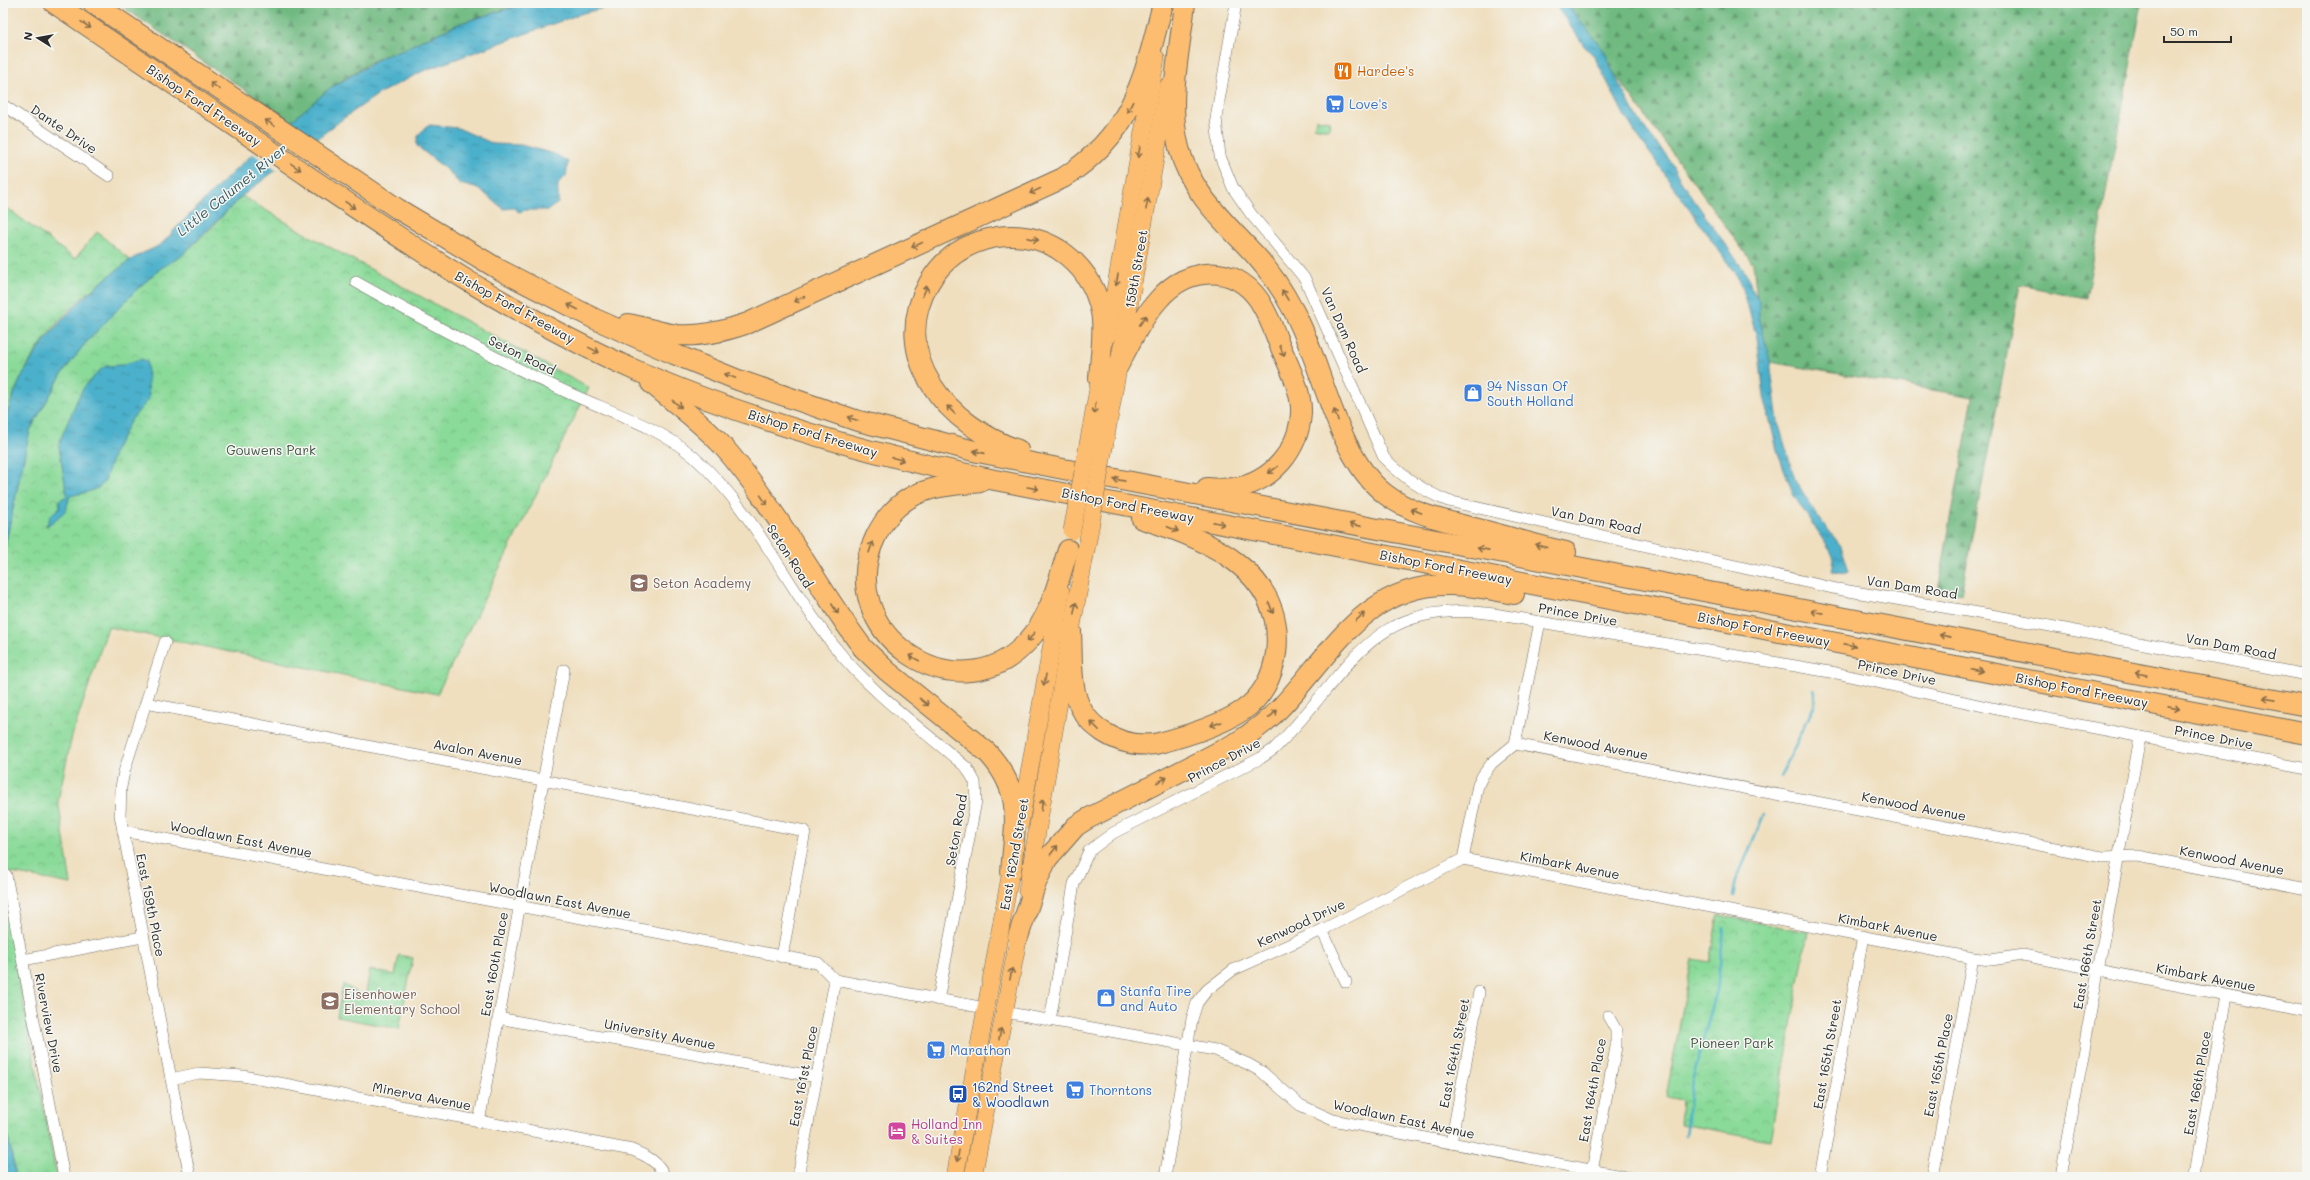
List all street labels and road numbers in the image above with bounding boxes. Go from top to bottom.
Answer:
street label: Bishop Ford Freeway [144,60,265,149]
street label: Dante Drive [28,100,101,157]
street label: 159th Street [1120,228,1151,310]
street label: Bishop Ford Freeway [452,267,578,347]
street label: Van Dam Road [1318,284,1371,375]
street label: Seton Road [486,331,559,378]
street label: Bishop Ford Freeway [746,405,880,460]
street label: Bishop Ford Freeway [1061,483,1196,526]
street label: Van Dam Road [1549,502,1643,537]
street label: Seton Road [764,521,817,591]
street label: Bishop Ford Freeway [1379,545,1514,588]
street label: Van Dam Road [1865,571,1959,602]
street label: Prince Drive [1537,598,1619,629]
street label: Bishop Ford Freeway [1697,607,1832,650]
street label: Van Dam Road [2184,628,2278,663]
street label: Prince Drive [1856,655,1938,688]
street label: Bishop Ford Freeway [2015,668,2150,711]
street label: Prince Drive [2173,721,2255,752]
street label: Kenwood Avenue [1542,726,1650,763]
street label: Prince Drive [1185,733,1263,786]
street label: Avalon Avenue [432,735,524,768]
street label: Kenwood Avenue [1860,787,1968,824]
street label: Seton Road [941,793,970,867]
street label: East 162nd Street [995,796,1032,911]
street label: Woodlawn East Avenue [168,816,314,861]
street label: Kenwood Avenue [2178,841,2286,878]
street label: Kimbark Avenue [1519,847,1621,883]
street label: East 159th Place [133,852,170,958]
street label: Woodlawn East Avenue [487,877,633,922]
street label: Kenwood Drive [1254,895,1348,950]
street label: East 166th Street [2068,897,2105,1010]
street label: Kimbark Avenue [1837,909,1939,945]
street label: East 160th Place [476,910,511,1017]
street label: Kimbark Avenue [2155,959,2257,995]
street label: Riverview Drive [31,972,67,1074]
street label: East 164th Street [1435,996,1473,1109]
street label: East 165th Street [1808,997,1845,1110]
street label: East 165th Place [1919,1012,1956,1118]
street label: University Avenue [603,1014,717,1053]
street label: East 161st Place [784,1024,821,1128]
street label: East 166th Place [2179,1029,2214,1136]
street label: East 164th Place [1574,1037,1609,1143]
street label: Minerva Avenue [371,1078,473,1113]
street label: Woodlawn East Avenue [1332,1095,1477,1142]

